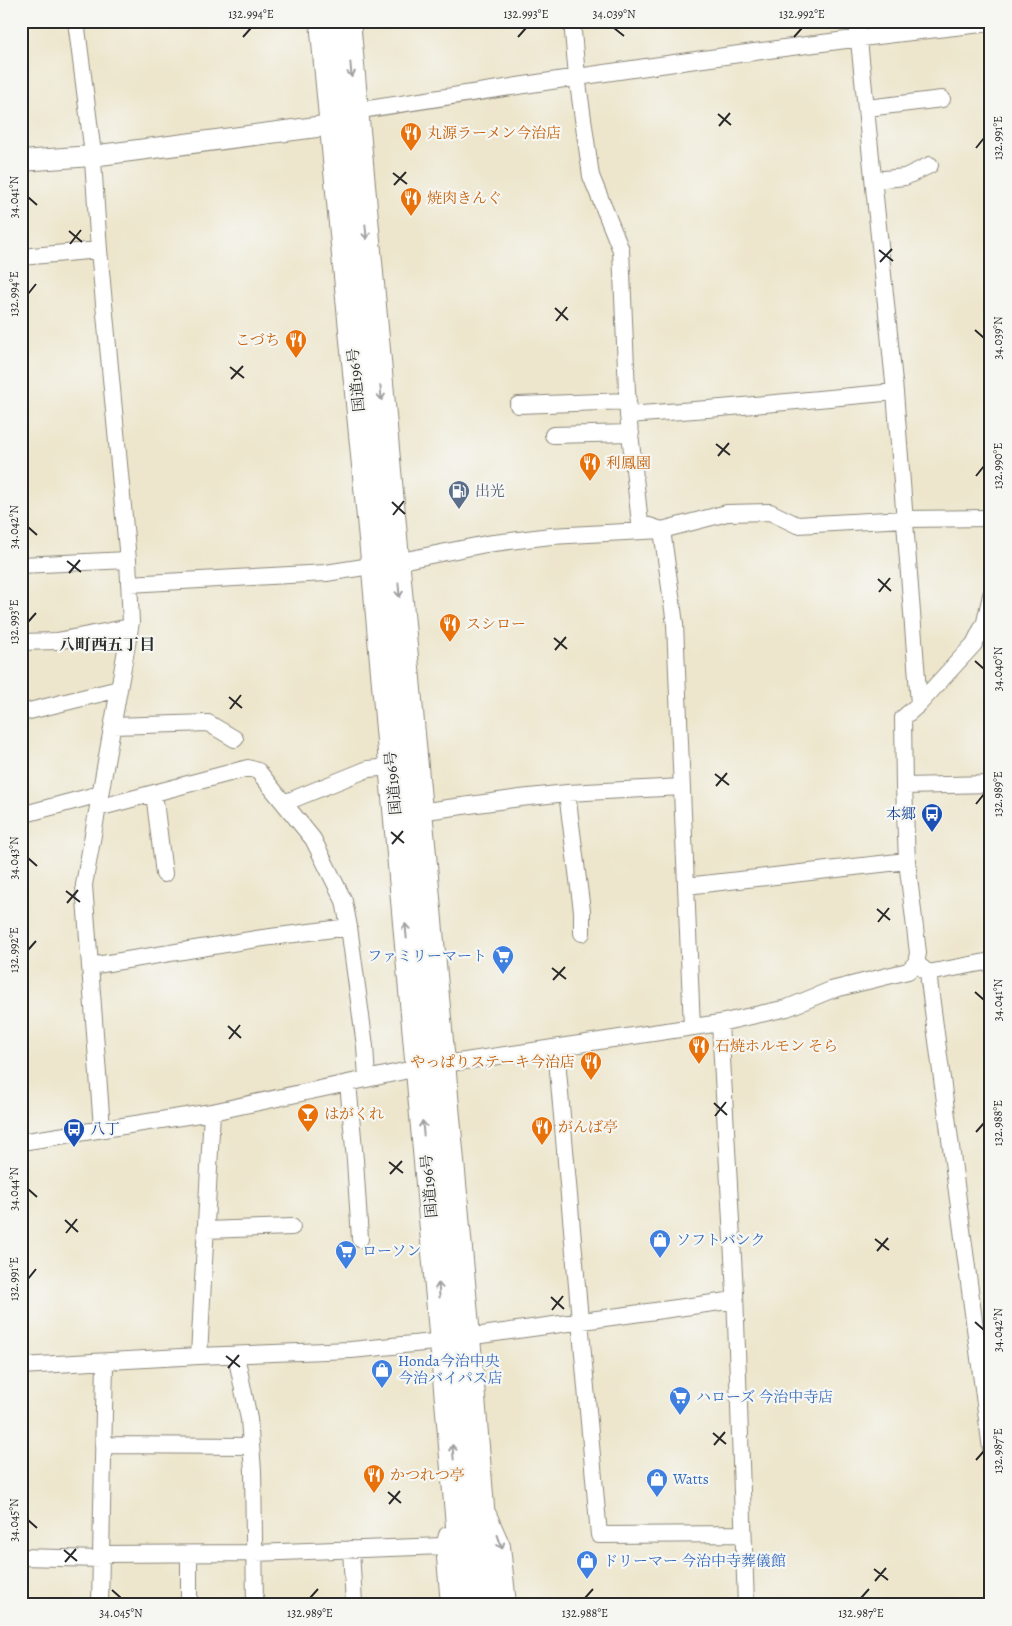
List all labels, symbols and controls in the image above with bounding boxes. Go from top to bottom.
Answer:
text: 132.994°E [228,6,274,22]
text: 132.993°E [503,6,549,22]
text: 34.039°N [592,6,636,22]
text: 132.992°E [779,6,825,22]
one-way arrow [347,62,356,78]
text: 132.991°E [990,116,1006,160]
restaurant icon: 丸源ラーメン今治店 [399,121,423,152]
place label: 丸源ラーメン今治店 [427,123,561,143]
text: 34.041°N [6,175,22,218]
restaurant icon: 焼肉きんぐ [399,186,423,217]
place label: 焼肉きんぐ [427,188,502,208]
one-way arrow [361,223,371,239]
text: 132.994°E [6,271,22,317]
text: 34.039°N [990,316,1006,360]
restaurant icon: こづち [284,328,308,359]
place label: こづち [235,330,280,350]
street label: 国道196号 [343,347,369,413]
one-way arrow [376,385,386,401]
text: 132.990°E [990,443,1006,489]
restaurant icon: 利鳳園 [578,451,602,482]
place label: 利鳳園 [606,453,651,473]
fuel station icon: 出光 [447,479,471,510]
place label: 出光 [475,481,505,501]
text: 34.042°N [6,505,22,549]
one-way arrow [394,582,403,598]
text: 132.993°E [6,599,22,645]
restaurant icon: スシロー [438,612,462,643]
place label: スシロー [466,614,526,634]
district label: 八町西五丁目 [59,634,155,656]
text: 34.040°N [990,646,1006,691]
street label: 国道196号 [380,750,406,816]
text: 132.989°E [990,771,1006,817]
bus stop icon: 本郷 [920,802,944,833]
place label: 本郷 [886,804,916,824]
text: 34.043°N [6,836,22,880]
one-way arrow [401,923,411,939]
text: 132.992°E [6,927,22,973]
supermarket icon: ファミリーマート [491,944,515,975]
place label: ファミリーマート [367,946,487,966]
text: 34.041°N [990,978,1006,1021]
restaurant icon: 石焼ホルモン そら [687,1034,711,1065]
place label: 石焼ホルモン そら [715,1036,838,1056]
restaurant icon: やっぱりステーキ今治店 [579,1050,603,1081]
place label: やっぱりステーキ今治店 [410,1052,575,1072]
text: 132.988°E [990,1100,1006,1146]
bar icon: はがくれ [296,1102,320,1133]
place label: はがくれ [324,1104,384,1124]
restaurant icon: がんば亭 [530,1115,554,1146]
bus stop icon: 八丁 [62,1117,86,1148]
place label: がんば亭 [558,1117,618,1137]
place label: 八丁 [90,1119,120,1139]
one-way arrow [419,1120,428,1136]
street label: 国道196号 [416,1153,442,1219]
text: 34.044°N [6,1167,22,1211]
shop icon: ソフトバンク [648,1228,672,1259]
place label: ソフトバンク [676,1230,765,1250]
supermarket icon: ローソン [334,1239,358,1270]
place label: ローソン [362,1241,421,1261]
text: 132.991°E [6,1257,22,1301]
one-way arrow [434,1282,444,1298]
text: 34.042°N [990,1308,1006,1352]
place label: Honda今治中央 今治バイパス店 [398,1351,503,1388]
shop icon: Honda今治中央 今治バイパス店 [370,1358,394,1389]
supermarket icon: ハローズ 今治中寺店 [668,1385,692,1416]
place label: ハローズ 今治中寺店 [696,1387,833,1407]
text: 132.987°E [990,1428,1006,1474]
one-way arrow [448,1444,457,1460]
restaurant icon: かつれつ亭 [362,1463,386,1494]
place label: かつれつ亭 [390,1465,465,1485]
shop icon: Watts [645,1467,669,1498]
place label: Watts [672,1469,709,1489]
text: 34.045°N [6,1498,22,1542]
one-way arrow [496,1534,505,1550]
shop icon: ドリーマー 今治中寺葬儀館 [575,1549,599,1580]
place label: ドリーマー 今治中寺葬儀館 [603,1551,786,1571]
text: 34.045°N [99,1605,143,1621]
text: 132.989°E [287,1605,333,1621]
text: 132.988°E [562,1605,608,1621]
text: 132.987°E [838,1605,884,1621]

